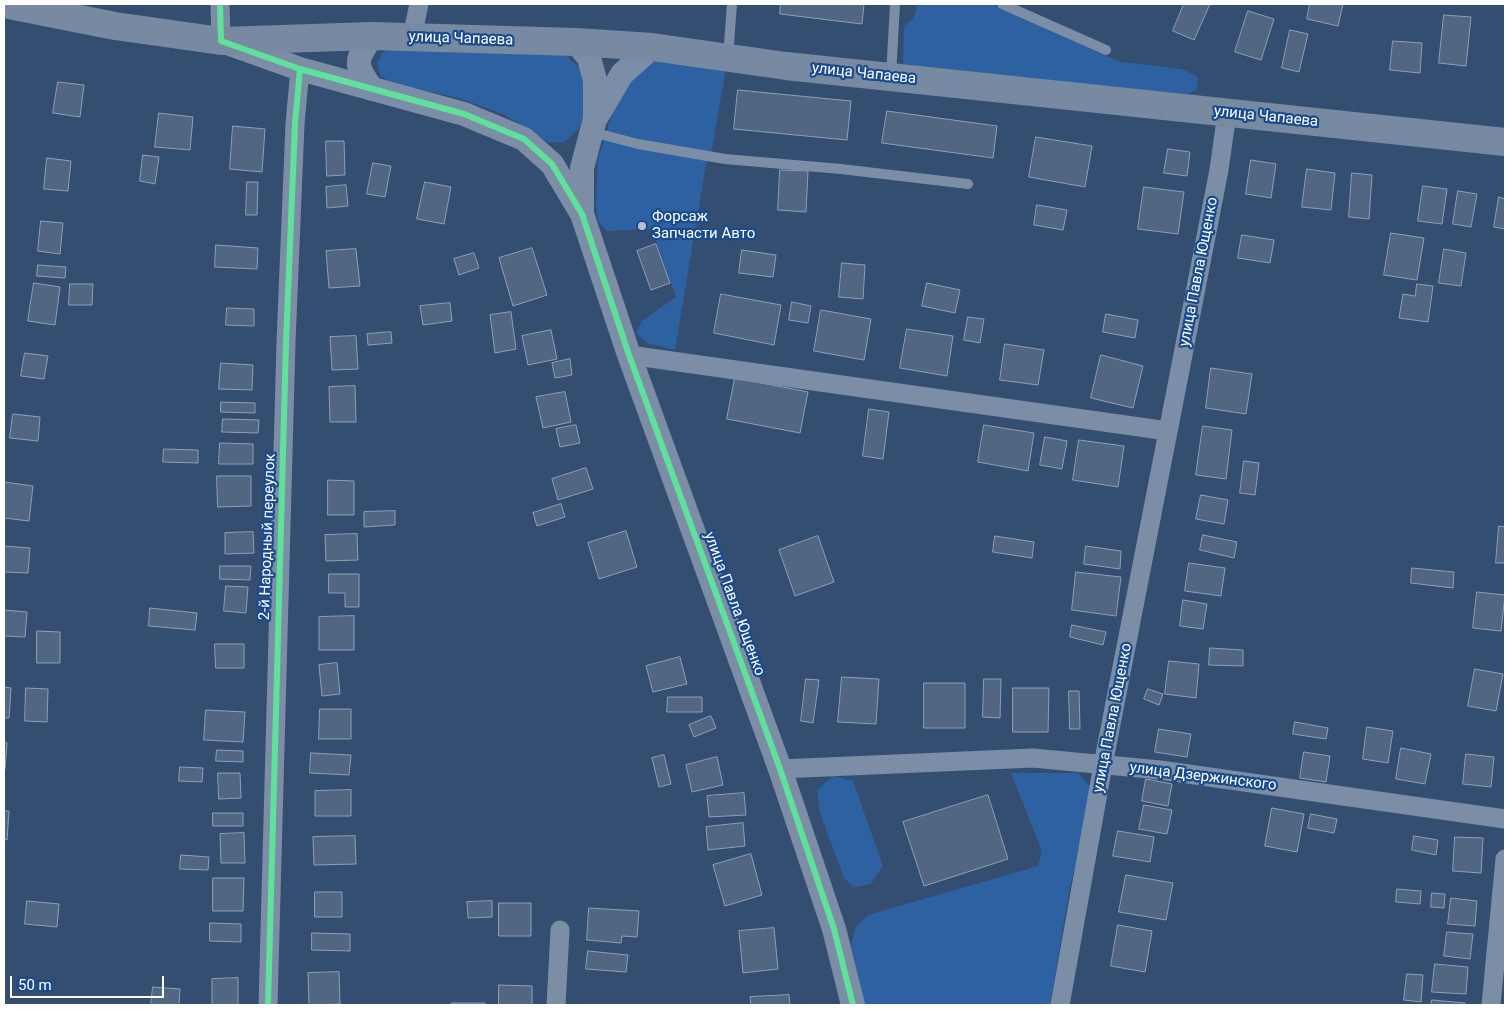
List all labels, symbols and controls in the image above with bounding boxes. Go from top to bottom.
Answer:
street label: улица Чапаева [408,28,514,50]
street label: улица Чапаева [811,60,917,88]
street label: улица Чапаева [1213,103,1319,131]
street label: улица Павла Ющенко [1176,196,1222,348]
place label: Форсаж Запчасти Авто [652,208,755,243]
marker: Форсаж Запчасти Авто [636,220,648,232]
street label: 2-й Народный переулок [256,453,280,621]
street label: улица Павла Ющенко [700,530,768,678]
street label: улица Павла Ющенко [1090,642,1136,794]
street label: улица Дзержинского [1128,759,1278,795]
scale bar [12,966,166,998]
text: 50 m [18,976,52,994]

